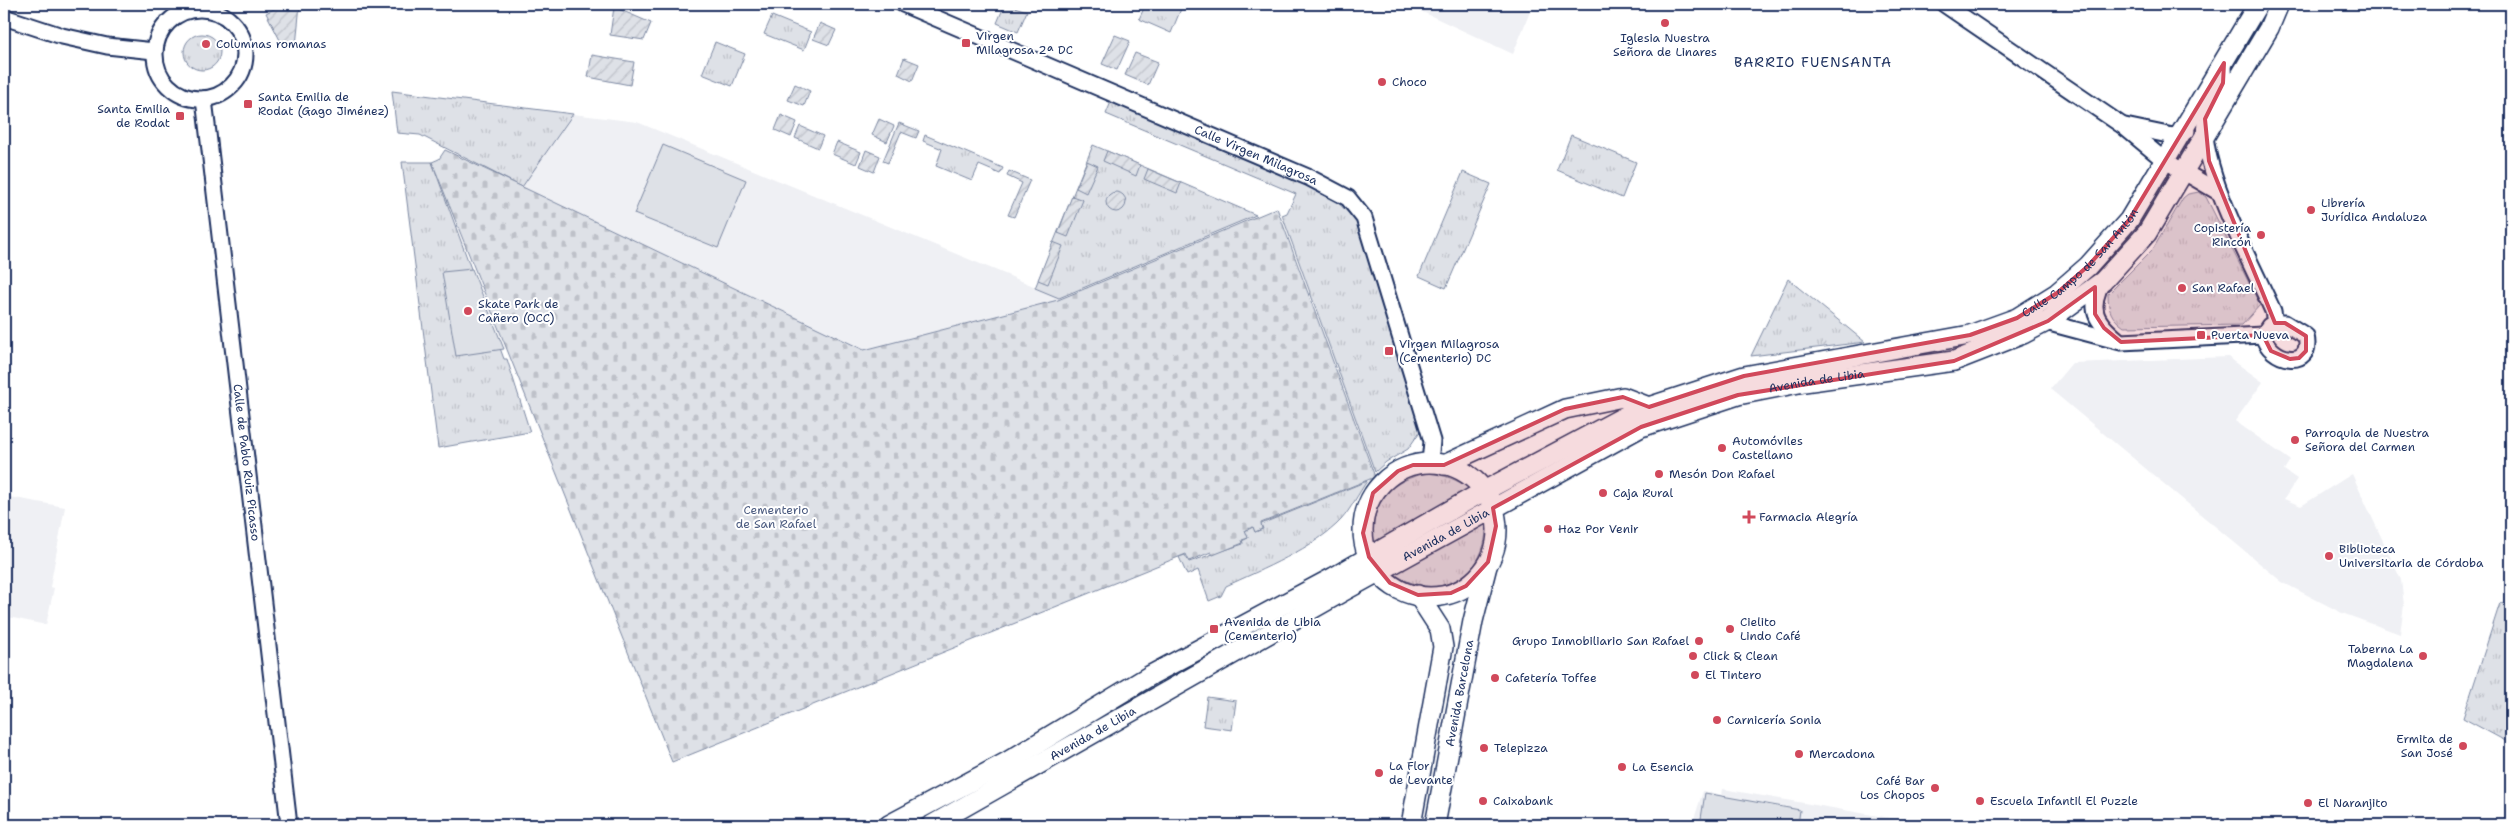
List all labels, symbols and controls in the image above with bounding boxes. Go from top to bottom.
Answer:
marker: Iglesia Nuestra Señora de Linares [1659,17,1671,29]
place label: Virgen Milagrosa 2ª DC [976,28,1073,58]
place label: Iglesia Nuestra Señora de Linares [1613,30,1717,60]
place label: Columnas romanas [216,36,327,52]
marker: Virgen Milagrosa 2ª DC [960,37,972,49]
marker: Columnas romanas [200,38,212,50]
district label: BARRIO FUENSANTA [1734,53,1892,71]
place label: Choco [1392,74,1427,90]
marker: Choco [1376,76,1388,88]
place label: Santa Emilia de Rodat (Gago Jiménez) [258,89,389,119]
marker: Santa Emilia de Rodat (Gago Jiménez) [242,98,254,110]
place label: Santa Emilia de Rodat [97,101,171,131]
marker: Santa Emilia de Rodat [174,110,186,122]
street label: Calle Virgen Milagrosa [1192,121,1321,189]
place label: Librería Jurídica Andaluza [2321,195,2428,225]
marker: Librería Jurídica Andaluza [2305,204,2317,216]
street label: Calle Campo de San Antón [2019,206,2142,321]
place label: Copistería Rincón [2194,220,2252,250]
marker: Copistería Rincón [2255,229,2267,241]
place label: San Rafael [2192,280,2255,296]
marker: San Rafael [2176,282,2188,294]
place label: Skate Park de Cañero (OCC) [478,296,559,326]
marker: Skate Park de Cañero (OCC) [462,305,474,317]
place label: Puerta Nueva [2211,327,2290,343]
marker: Puerta Nueva [2195,329,2207,341]
place label: Virgen Milagrosa (Cementerio) DC [1399,336,1500,366]
marker: Virgen Milagrosa (Cementerio) DC [1383,345,1395,357]
street label: Avenida de Libia [1767,366,1866,397]
street label: Calle de Pablo Ruiz Picasso [229,383,264,542]
place label: Parroquia de Nuestra Señora del Carmen [2305,425,2429,455]
place label: Automóviles Castellano [1732,433,1803,463]
marker: Parroquia de Nuestra Señora del Carmen [2289,434,2301,446]
marker: Automóviles Castellano [1716,442,1728,454]
place label: Mesón Don Rafael [1669,466,1775,482]
marker: Mesón Don Rafael [1653,468,1665,480]
place label: Caja Rural [1613,485,1673,501]
marker: Caja Rural [1597,487,1609,499]
park label: Cementerio de San Rafael [736,502,817,532]
street label: Avenida de Libia [1399,504,1492,565]
place label: Farmacia Alegría [1759,509,1858,525]
marker: Farmacia Alegría [1743,511,1755,523]
place label: Haz Por Venir [1558,521,1639,537]
marker: Haz Por Venir [1542,523,1554,535]
place label: Biblioteca Universitaria de Córdoba [2339,541,2484,571]
marker: Biblioteca Universitaria de Córdoba [2323,550,2335,562]
place label: Avenida de Libia (Cementerio) [1224,614,1321,644]
place label: Cielito Lindo Café [1740,614,1801,644]
marker: Avenida de Libia (Cementerio) [1208,623,1220,635]
marker: Cielito Lindo Café [1724,623,1736,635]
place label: Grupo Inmobiliario San Rafael [1512,633,1689,649]
marker: Grupo Inmobiliario San Rafael [1693,635,1705,647]
street label: Avenida Barcelona [1442,638,1477,748]
place label: Taberna La Magdalena [2347,641,2414,671]
place label: Click & Clean [1703,648,1778,664]
marker: Click & Clean [1687,650,1699,662]
marker: Taberna La Magdalena [2417,650,2429,662]
place label: El Tintero [1705,667,1761,683]
marker: El Tintero [1689,669,1701,681]
place label: Cafetería Toffee [1505,670,1597,686]
marker: Cafetería Toffee [1489,672,1501,684]
street label: Avenida de Libia [1047,702,1139,764]
place label: Carnicería Sonia [1727,712,1822,728]
marker: Carnicería Sonia [1711,714,1723,726]
place label: Ermita de San José [2396,731,2453,761]
place label: Telepizza [1494,740,1548,756]
marker: Ermita de San José [2457,740,2469,752]
marker: Telepizza [1478,742,1490,754]
place label: Mercadona [1809,746,1875,762]
marker: Mercadona [1793,748,1805,760]
place label: La Flor de Levante [1389,758,1453,788]
place label: La Esencia [1632,759,1694,775]
marker: La Esencia [1616,761,1628,773]
marker: La Flor de Levante [1373,767,1385,779]
place label: Café Bar Los Chopos [1860,773,1925,803]
marker: Café Bar Los Chopos [1929,782,1941,794]
place label: Caixabank [1493,793,1553,809]
place label: Escuela Infantil El Puzzle [1990,793,2138,809]
marker: Caixabank [1477,795,1489,807]
marker: Escuela Infantil El Puzzle [1974,795,1986,807]
place label: El Naranjito [2318,795,2387,811]
marker: El Naranjito [2302,797,2314,809]

